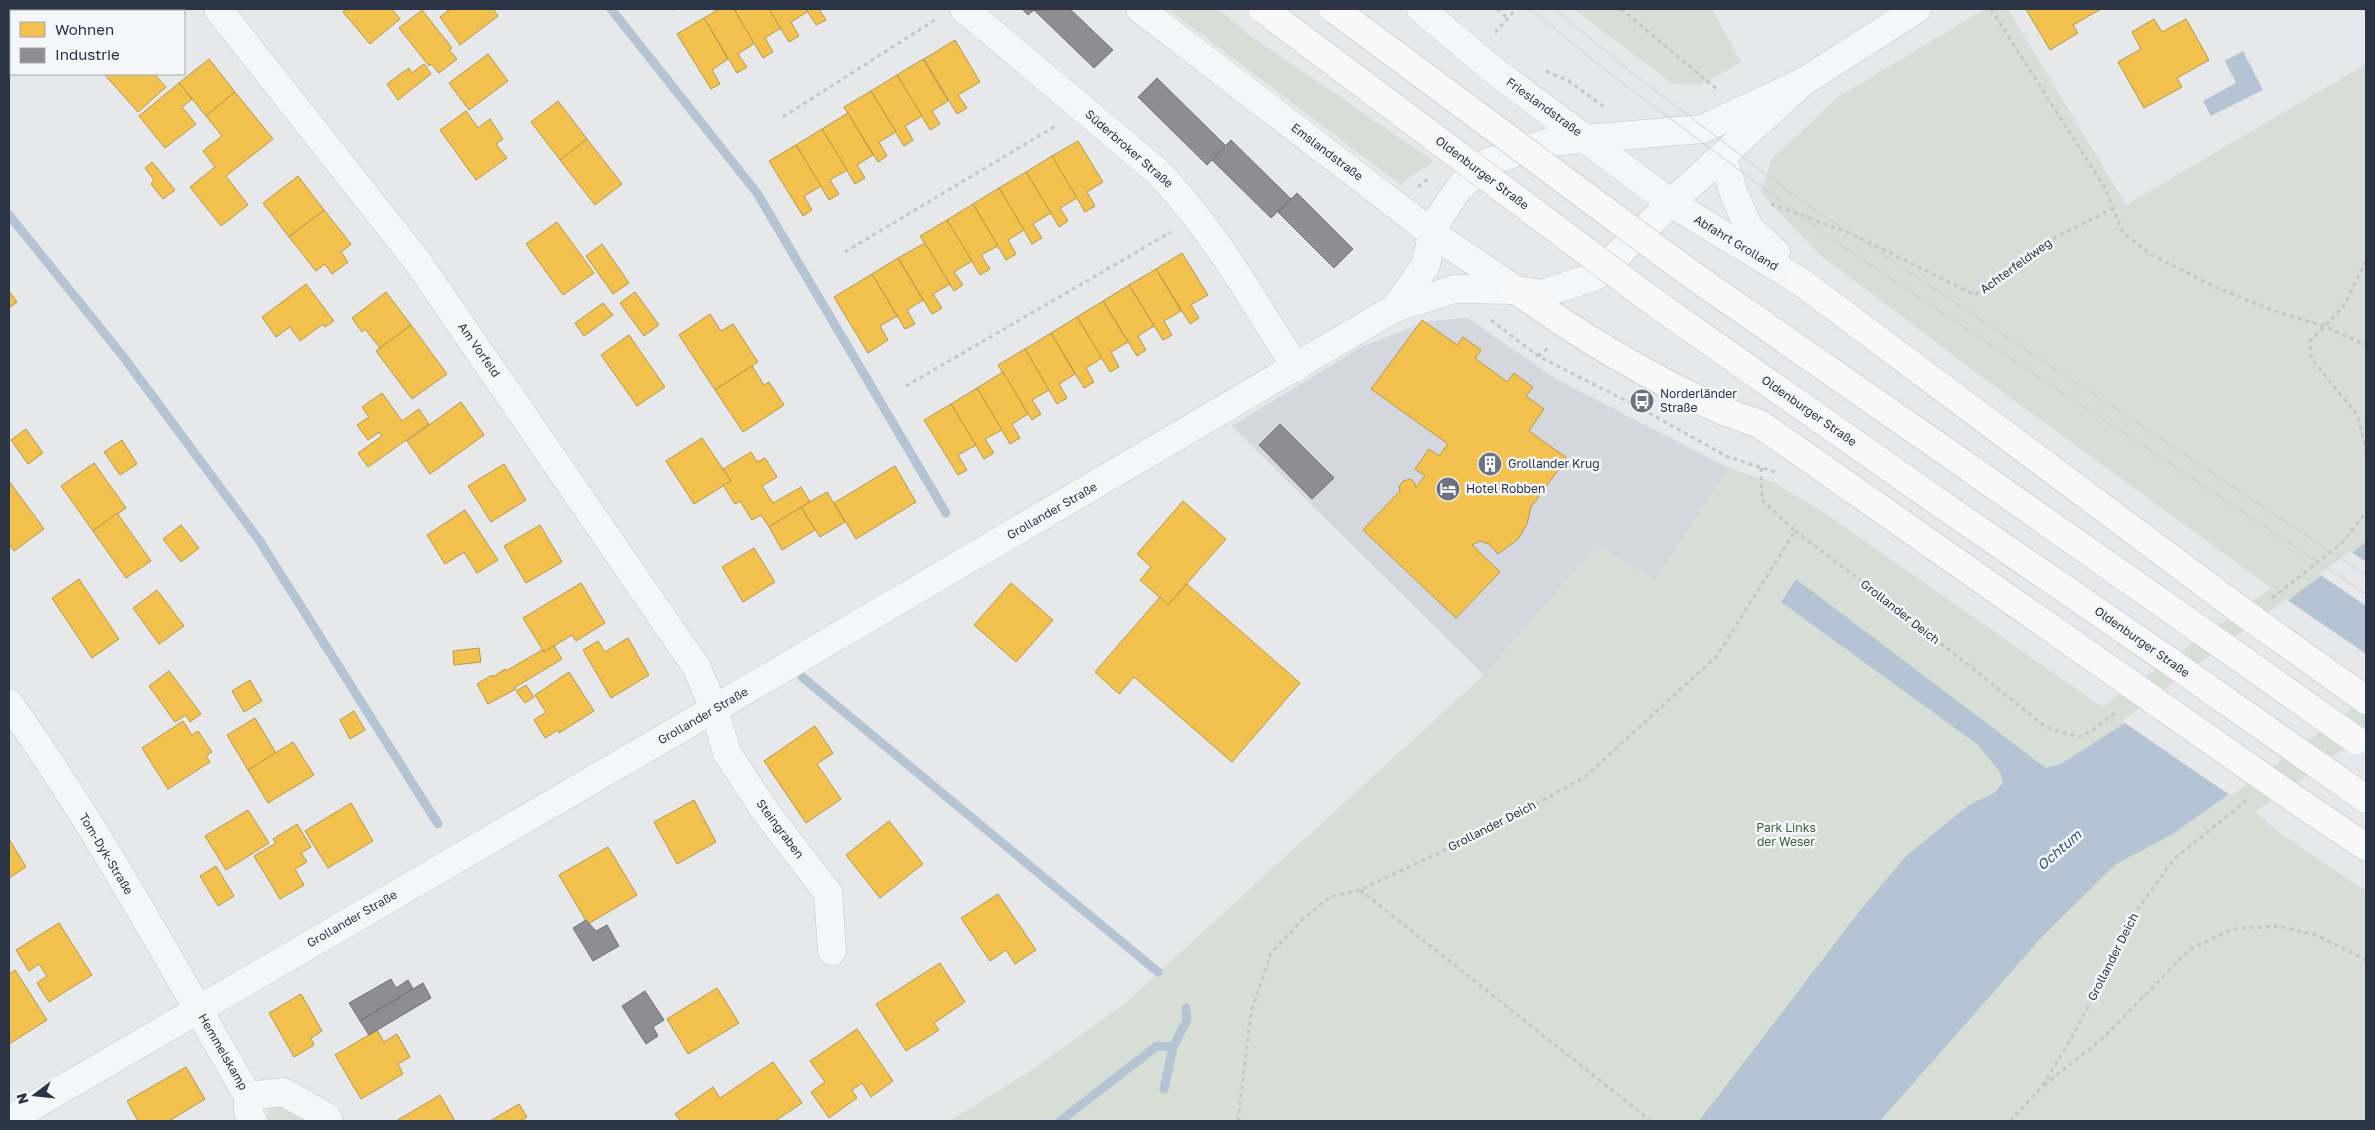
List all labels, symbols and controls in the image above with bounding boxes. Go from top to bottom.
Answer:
legend [10,10,185,75]
text: Wohnen [55,20,114,38]
text: Industrie [55,45,120,63]
street label: Frieslandstraße [1503,74,1585,139]
street label: Süderbroker Straße [1082,106,1176,191]
street label: Emslandstraße [1288,120,1366,184]
street label: Oldenburger Straße [1433,133,1532,213]
street label: Abfahrt Grolland [1691,211,1781,274]
street label: Achterfeldweg [1977,235,2054,297]
street label: Am Vorfeld [455,319,504,380]
street label: Oldenburger Straße [1759,372,1860,449]
place label: Norderländer Straße [1660,386,1737,415]
bus stop icon: Norderländer Straße [1629,388,1655,414]
building icon: Grollander Krug [1477,451,1503,477]
place label: Grollander Krug [1508,456,1600,471]
hotel icon: Hotel Robben [1435,476,1461,502]
street label: Grollander Straße [1004,479,1100,542]
place label: Hotel Robben [1466,481,1545,496]
street label: Grollander Deich [1858,576,1943,647]
street label: Oldenburger Straße [2092,603,2193,680]
street label: Grollander Straße [655,684,751,747]
street label: Steingraben [753,796,808,861]
street label: Grollander Deich [1445,797,1538,854]
street label: Tom-Dyk-Straße [76,810,137,897]
park label: Park Links der Weser [1756,820,1816,849]
water label: Ochtum [2033,825,2085,873]
street label: Grollander Straße [304,887,400,950]
street label: Grollander Deich [2084,910,2141,1003]
street label: Hemmelskamp [195,1011,251,1093]
north arrow [10,1070,60,1120]
text: N [12,1091,32,1106]

